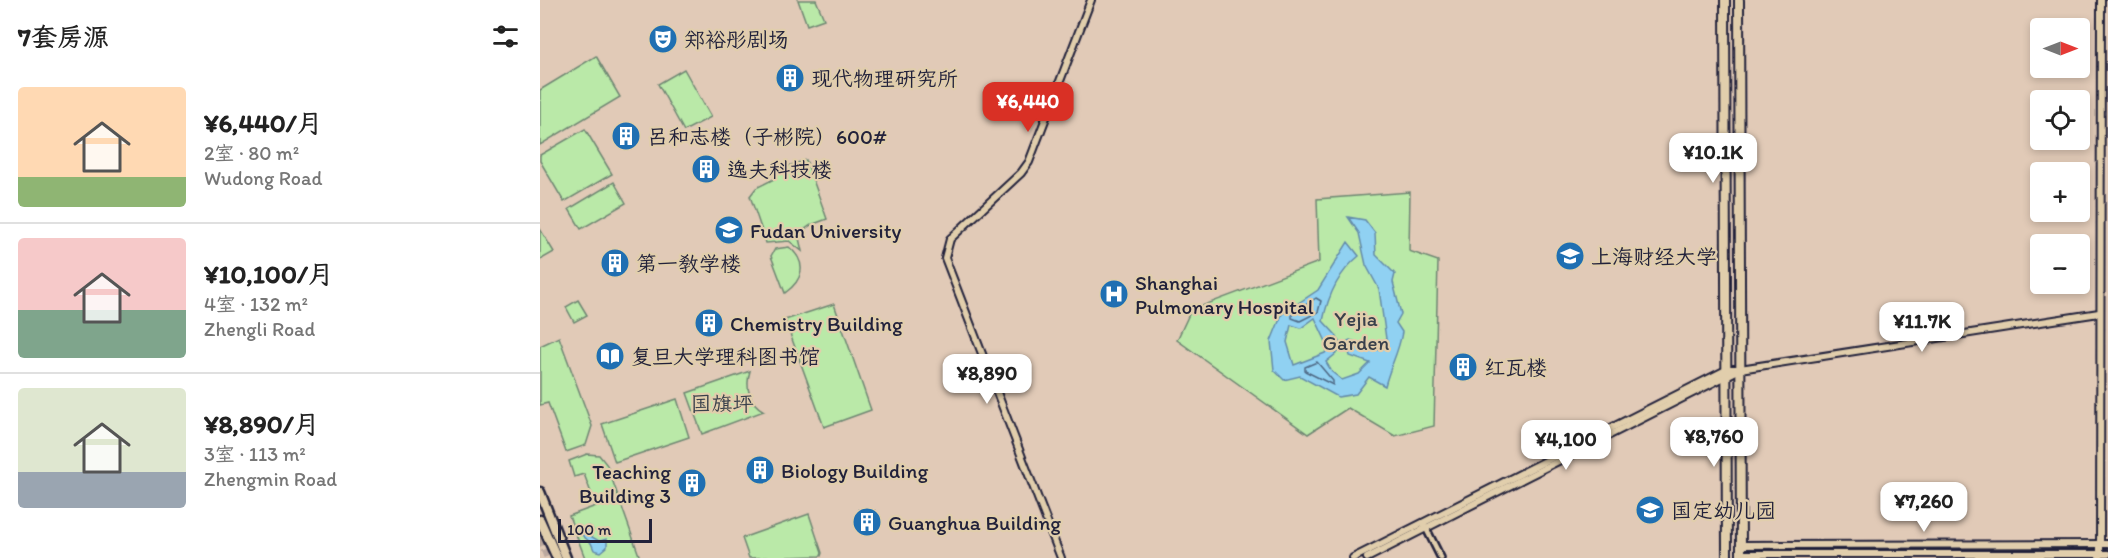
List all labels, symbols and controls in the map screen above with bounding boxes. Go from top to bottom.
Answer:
north arrow [2030,18,2090,78]
map controls [2030,18,2090,294]
icon: filters [489,20,522,53]
text: 7套房源 [18,21,109,53]
theatre icon: 郑裕彤剧场‌ [647,23,679,55]
place label: 郑裕彤剧场‌ [684,27,789,52]
building icon: 现代物理研究所 [774,62,806,94]
place label: 现代物理研究所 [811,66,958,91]
pin: ¥6,440 [979,82,1077,133]
text: ¥6,440 [997,89,1059,113]
button: locate [2030,90,2090,150]
text: ¥6,440/月 [204,107,323,139]
icon: home [66,111,138,183]
building icon: 吕和志楼（子彬院）600# [610,120,642,152]
place label: 吕和志楼（子彬院）600# [647,124,887,149]
pin: ¥10.1K [1664,133,1762,184]
text: ¥10.1K [1683,140,1743,164]
text: 2室 · 80 m² [204,141,299,165]
building icon: 逸夫科技楼 [690,153,722,185]
place label: 逸夫科技楼 [727,157,832,182]
button: + [2030,162,2090,222]
text: Wudong Road [204,166,322,190]
school or university icon: Fudan University [713,214,745,246]
place label: Fudan University [750,218,902,243]
button: − [2030,234,2090,294]
school or university icon: 上海财经大学 [1554,240,1586,272]
place label: 上海财经大学 [1591,244,1717,269]
building icon: 第一教学楼 [599,247,631,279]
place label: 第一教学楼 [636,251,741,276]
text: ¥10,100/月 [204,258,334,290]
icon: home [66,262,138,334]
place label: Shanghai Pulmonary Hospital [1135,270,1314,319]
hospital icon: Shanghai Pulmonary Hospital [1098,278,1130,310]
text: 4室 · 132 m² [204,292,308,316]
pin: ¥11.7K [1873,302,1971,353]
park label: Yejia Garden [1323,306,1390,355]
building icon: Chemistry Building [693,307,725,339]
text: ¥11.7K [1893,309,1951,333]
place label: Chemistry Building [730,311,903,336]
text: Zhengli Road [204,317,315,341]
library icon: 复旦大学理科图书馆 [594,340,626,372]
place label: 复旦大学理科图书馆 [631,344,820,369]
building icon: 红瓦楼 [1447,351,1479,383]
pin: ¥8,890 [938,354,1036,405]
place label: 红瓦楼 [1484,355,1547,380]
text: ¥8,890 [957,361,1017,385]
park label: 国旗坪 [691,391,754,416]
text: ¥8,890/月 [204,408,320,440]
icon: home [66,412,138,484]
pin: ¥8,760 [1665,417,1763,468]
pin: ¥4,100 [1517,420,1615,471]
text: ¥8,760 [1684,424,1744,448]
text: ¥4,100 [1535,427,1597,451]
text: 3室 · 113 m² [204,442,306,466]
building icon: Biology Building [744,454,776,486]
place label: Biology Building [781,458,929,483]
place label: Teaching Building 3 [579,459,671,508]
text: Zhengmin Road [204,467,337,491]
building icon: Teaching Building 3 [676,467,708,499]
pin: ¥7,260 [1875,482,1973,533]
text: ¥7,260 [1894,489,1954,513]
school or university icon: 国定幼儿园 [1634,494,1666,526]
place label: 国定幼儿园 [1671,498,1776,523]
building icon: Guanghua Building [851,506,883,538]
place label: Guanghua Building [888,510,1061,535]
scale bar [558,516,652,544]
text: 100 m [567,520,611,539]

